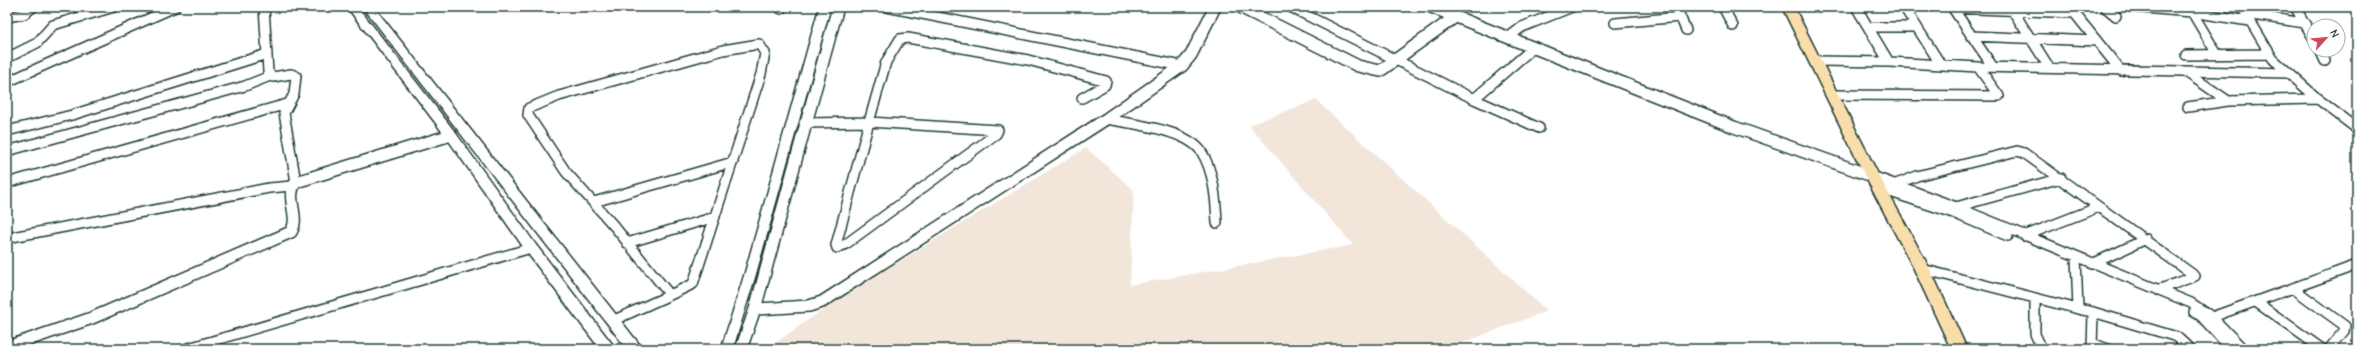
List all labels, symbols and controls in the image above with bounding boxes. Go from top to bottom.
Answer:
north arrow [2306,18,2346,58]
text: N [2327,28,2342,40]

